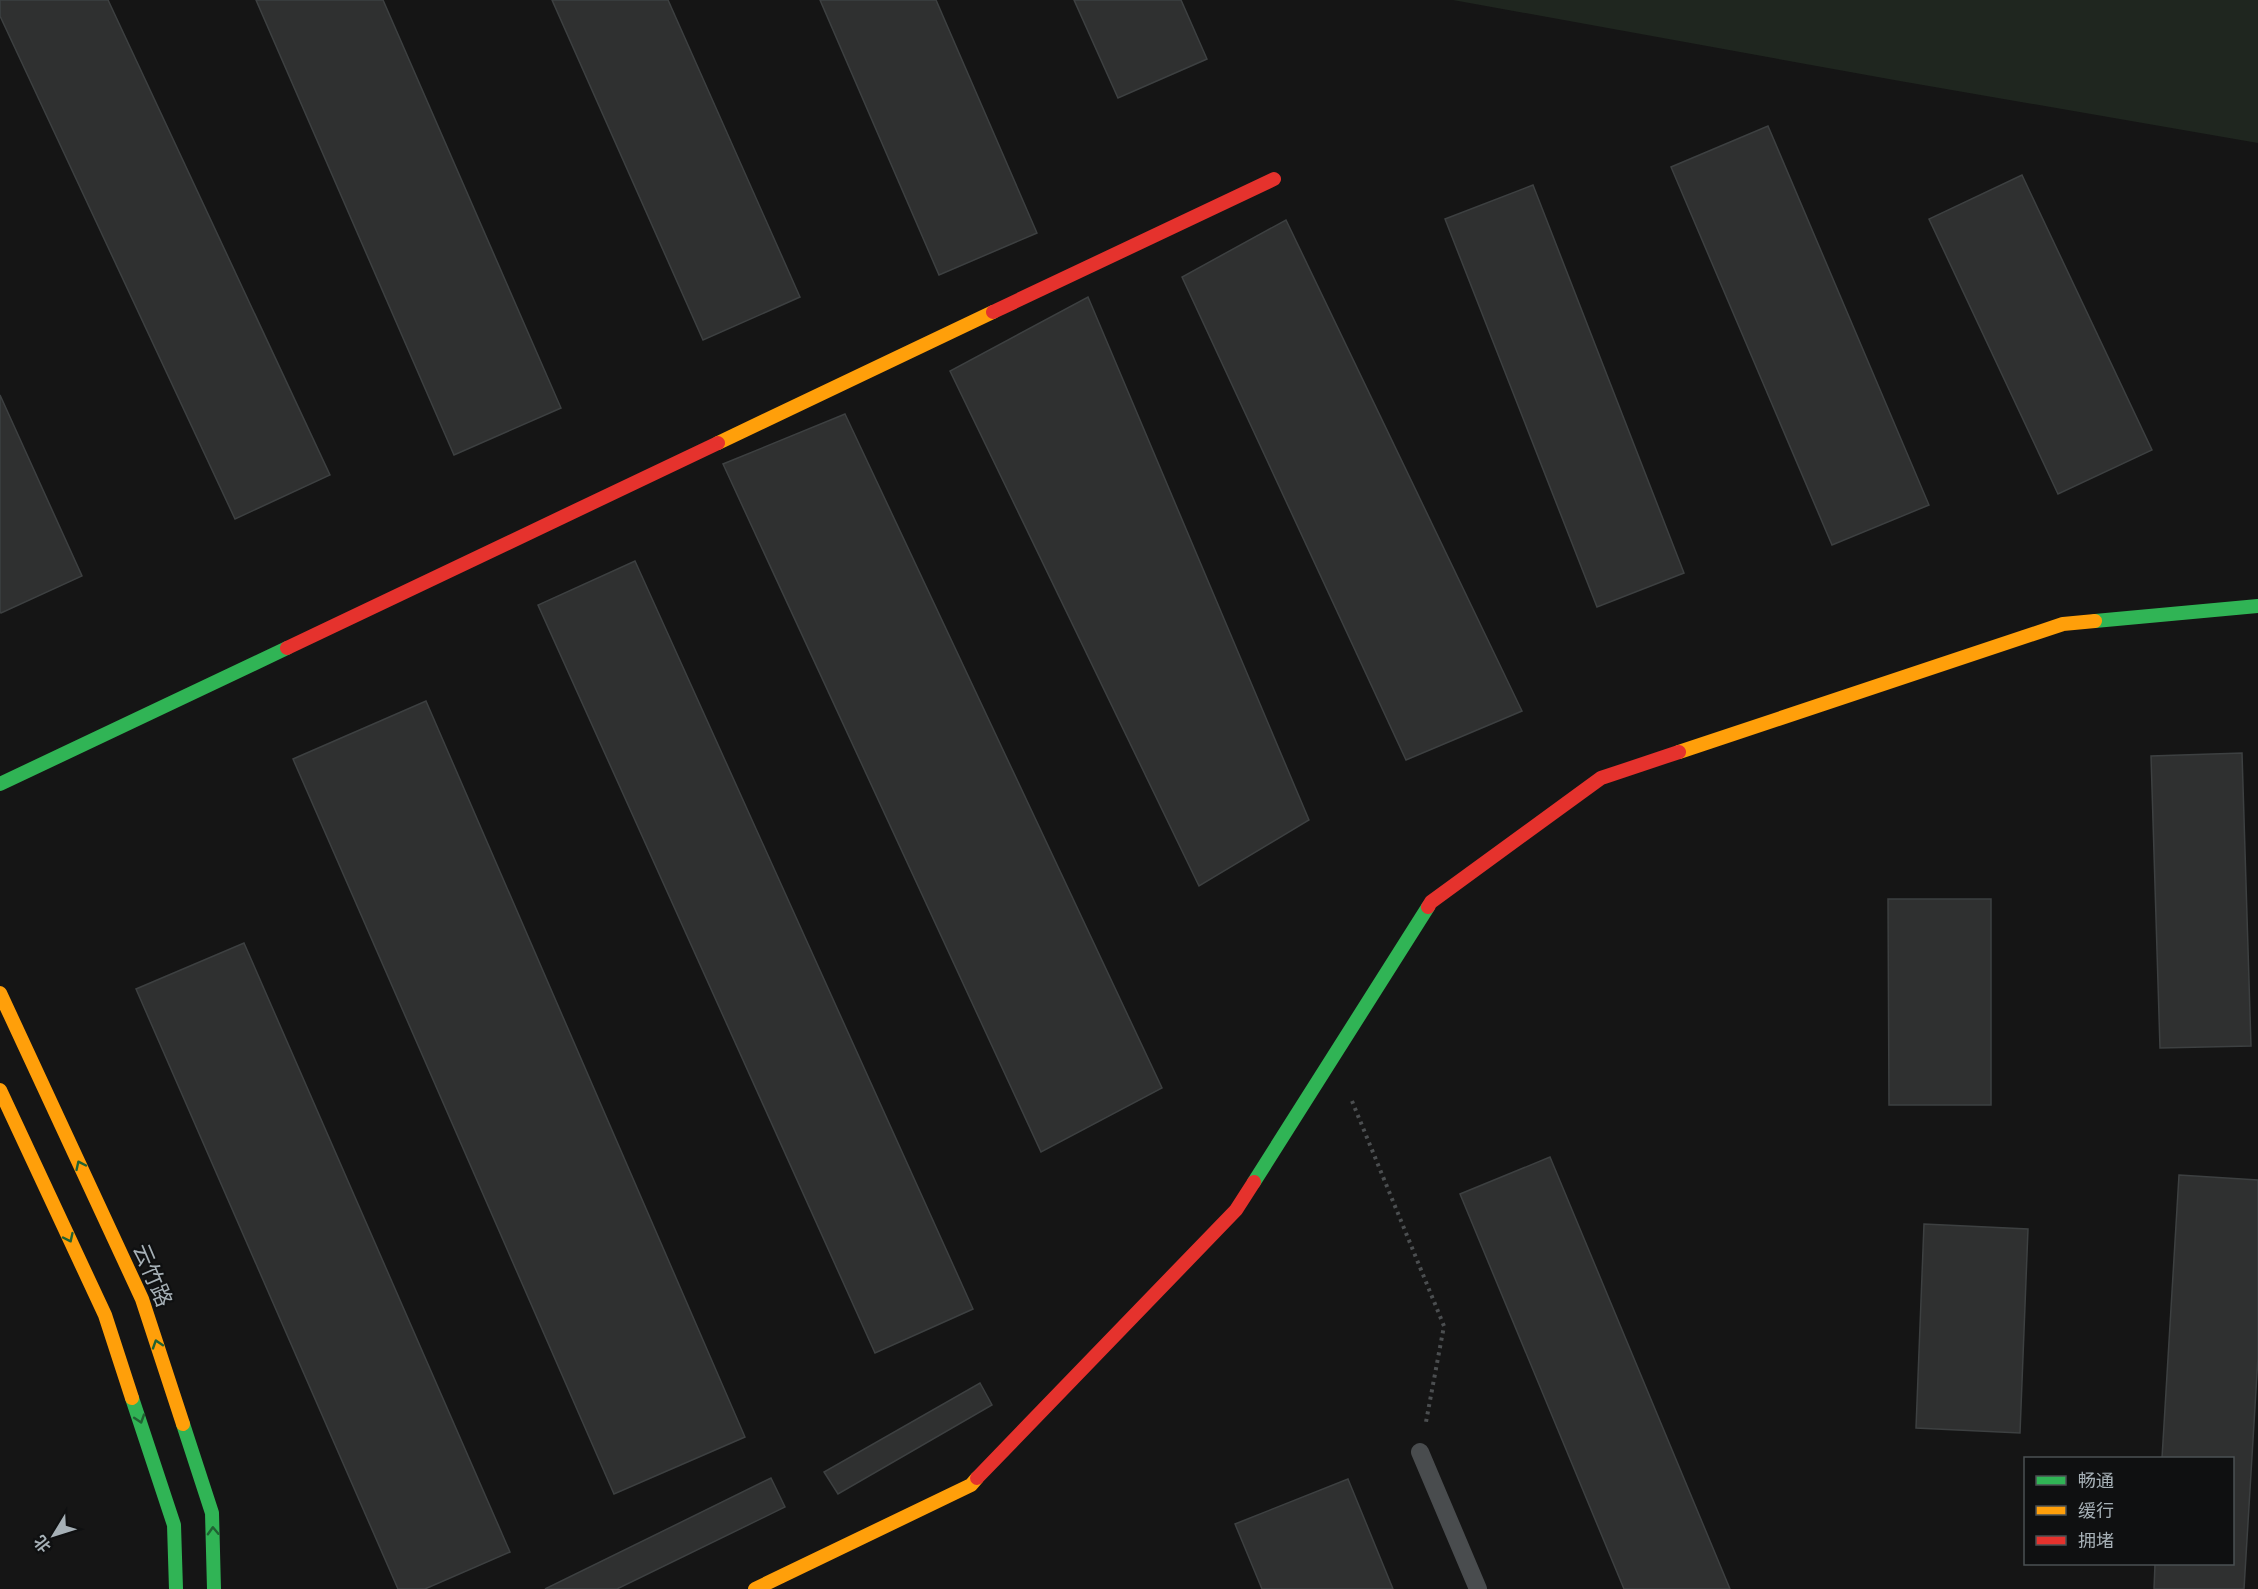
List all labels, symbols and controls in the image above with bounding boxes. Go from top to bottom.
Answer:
one-way arrow [76,1161,88,1172]
one-way arrow [62,1231,74,1242]
street label: 云竹路 [128,1239,179,1310]
one-way arrow [152,1339,164,1350]
one-way arrow [132,1413,145,1424]
legend [2024,1457,2234,1565]
text: 畅通 [2078,1469,2114,1491]
text: 缓行 [2078,1499,2114,1521]
north arrow [24,1505,84,1565]
one-way arrow [206,1526,219,1535]
text: 拥堵 [2078,1529,2114,1551]
text: 北 [29,1532,54,1557]

